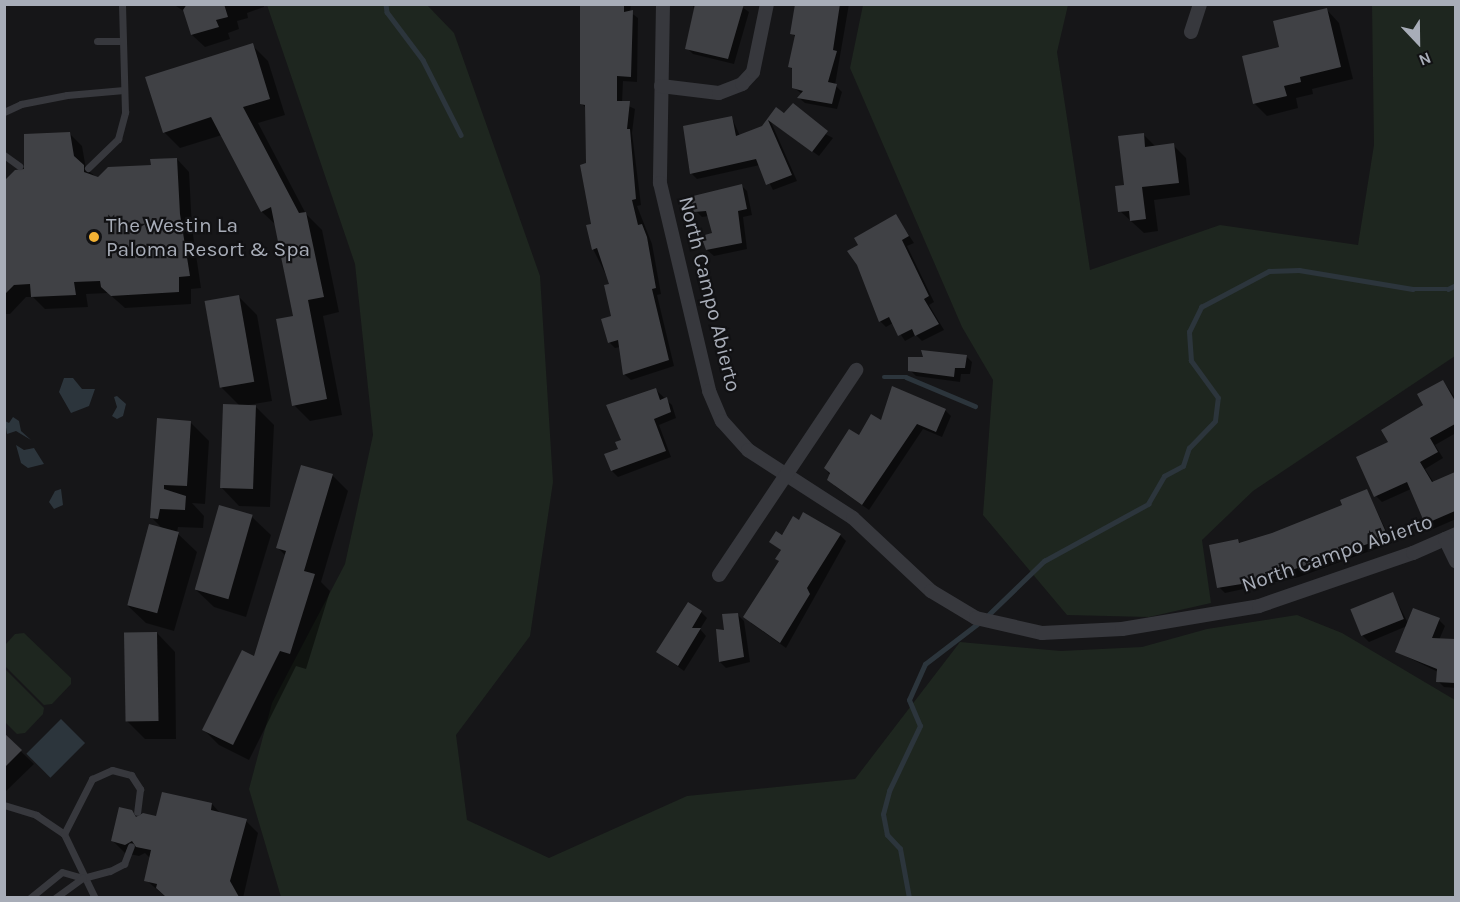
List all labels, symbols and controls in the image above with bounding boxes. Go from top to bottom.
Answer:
north arrow [1388,12,1448,72]
text: N [1416,48,1434,70]
street label: North Campo Abierto [674,194,746,394]
place label: The Westin La Paloma Resort & Spa [106,212,310,262]
marker: The Westin La Paloma Resort & Spa [87,230,101,244]
street label: North Campo Abierto [1238,508,1436,598]

